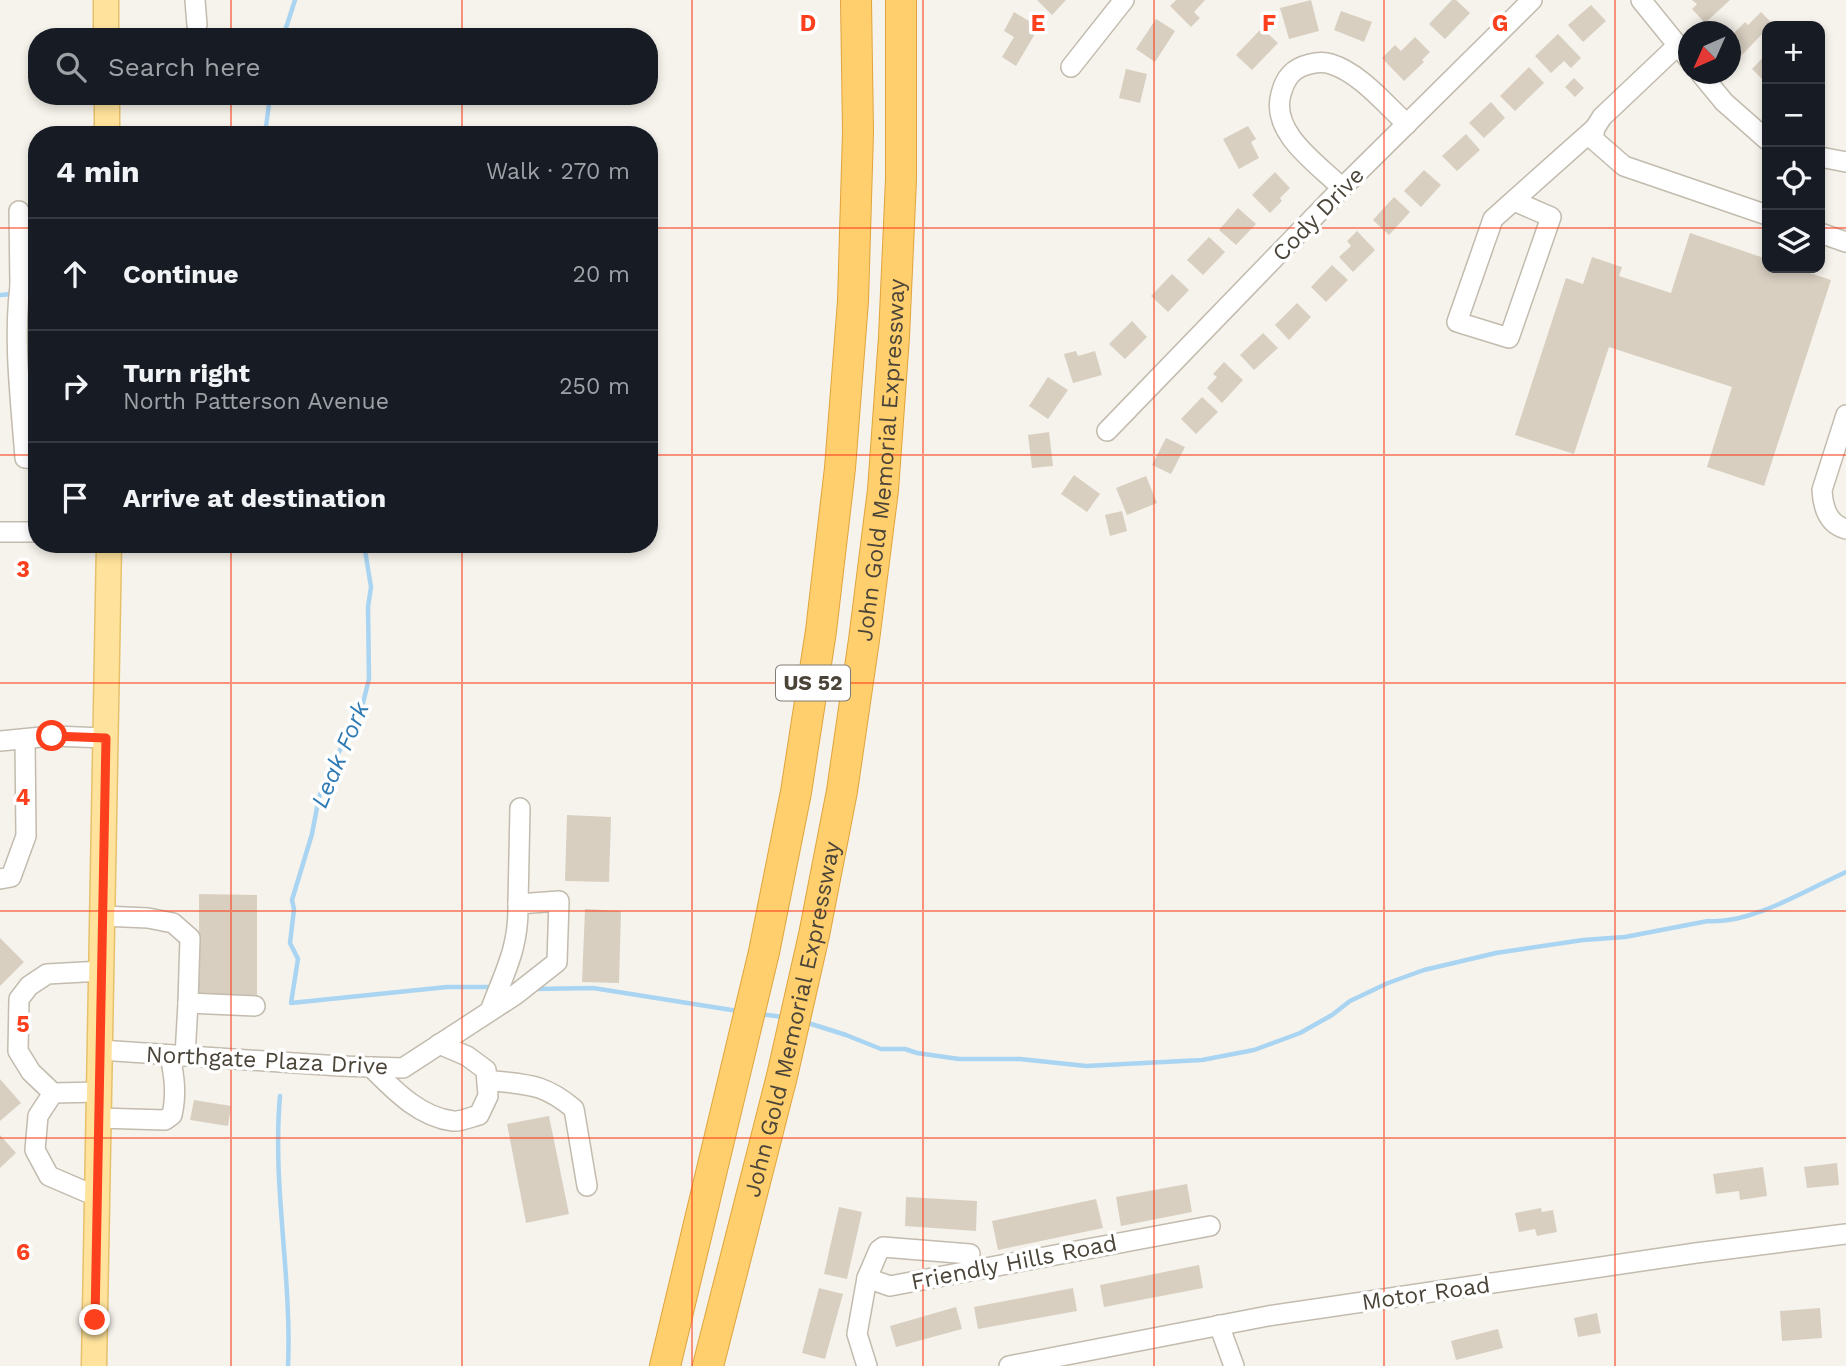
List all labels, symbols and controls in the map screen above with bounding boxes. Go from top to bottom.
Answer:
text: D [800,10,816,37]
text: E [1031,10,1045,37]
text: F [1262,10,1276,37]
text: G [1492,10,1508,37]
north arrow [1678,21,1741,84]
map controls [1762,21,1825,273]
button: + [1762,21,1825,84]
search box [28,28,658,105]
icon: search [52,48,90,86]
text: Search here [108,52,260,82]
button: − [1762,84,1825,147]
button: locate [1762,147,1825,210]
text: 4 min [56,154,140,189]
text: Walk · 270 m [486,158,630,185]
street label: Cody Drive [1267,162,1370,267]
button: layers [1762,210,1825,273]
icon: ahead [56,255,94,293]
text: Continue [123,259,239,289]
text: 20 m [573,261,630,288]
street label: John Gold Memorial Expressway [851,278,911,643]
text: Turn right [123,358,250,388]
icon: right [56,367,94,405]
text: 250 m [559,373,630,400]
text: North Patterson Avenue [123,388,389,415]
icon: arrive [56,479,94,517]
text: Arrive at destination [123,483,386,513]
text: 3 [16,556,30,583]
road number: US 52 [776,666,850,700]
water label: Leak Fork [305,697,375,812]
route start [36,720,67,751]
text: 4 [16,784,31,811]
street label: John Gold Memorial Expressway [739,839,846,1200]
text: 5 [16,1011,30,1038]
street label: Northgate Plaza Drive [145,1041,389,1080]
street label: Friendly Hills Road [909,1229,1119,1296]
text: 6 [16,1239,30,1266]
street label: Motor Road [1360,1271,1492,1316]
route end [79,1304,110,1335]

